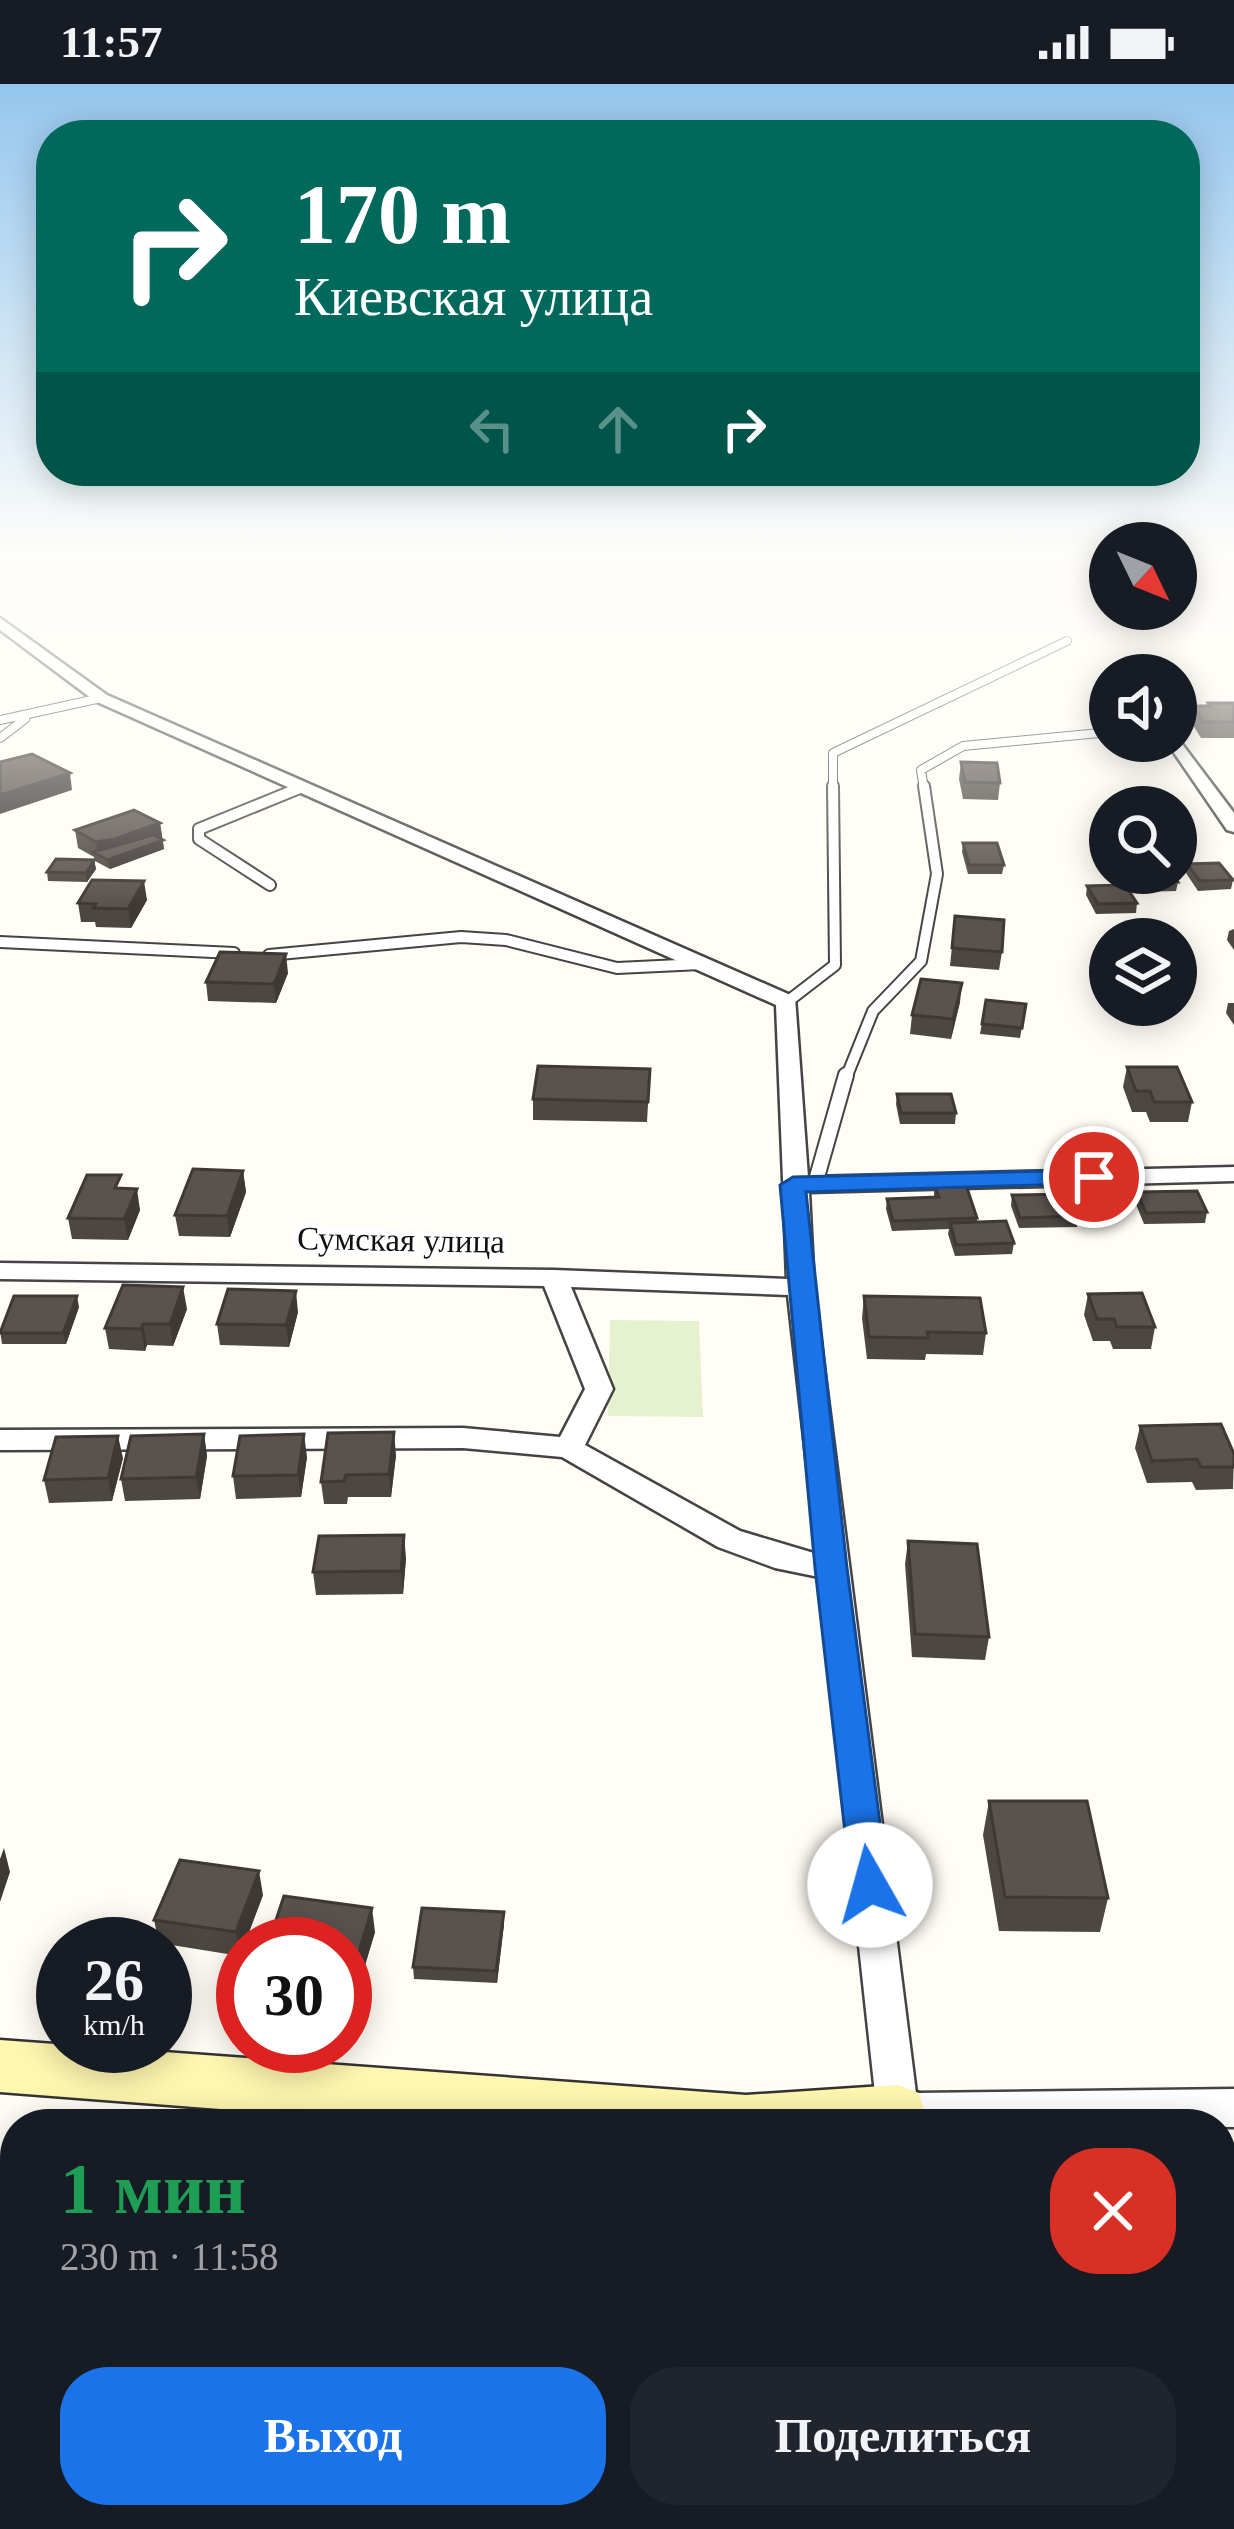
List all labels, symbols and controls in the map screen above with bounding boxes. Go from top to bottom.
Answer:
text: 11:57 [60,17,163,67]
icon: right [96,168,252,324]
text: 170 m [294,168,511,261]
text: Киевская улица [294,267,653,327]
icon: left [459,396,525,462]
icon: ahead [585,396,651,462]
icon: right [711,396,777,462]
north arrow [1089,522,1197,630]
map controls [1089,522,1197,1026]
button: sound [1089,654,1197,762]
button: search [1089,786,1197,894]
button: layers [1089,918,1197,1026]
pin [1043,1126,1145,1228]
icon: arrive [1061,1144,1127,1210]
street label: Сумская улица [297,1220,506,1260]
position arrow [807,1822,933,1948]
speed limit sign: 30 [216,1917,372,2073]
text: 26 [84,1947,144,2013]
text: km/h [83,2008,145,2041]
button: close [1050,2148,1176,2274]
text: 1 мин [60,2149,246,2229]
text: 230 m · 11:58 [60,2235,278,2278]
button: Выход [60,2367,606,2505]
button: Поделиться [630,2367,1176,2505]

